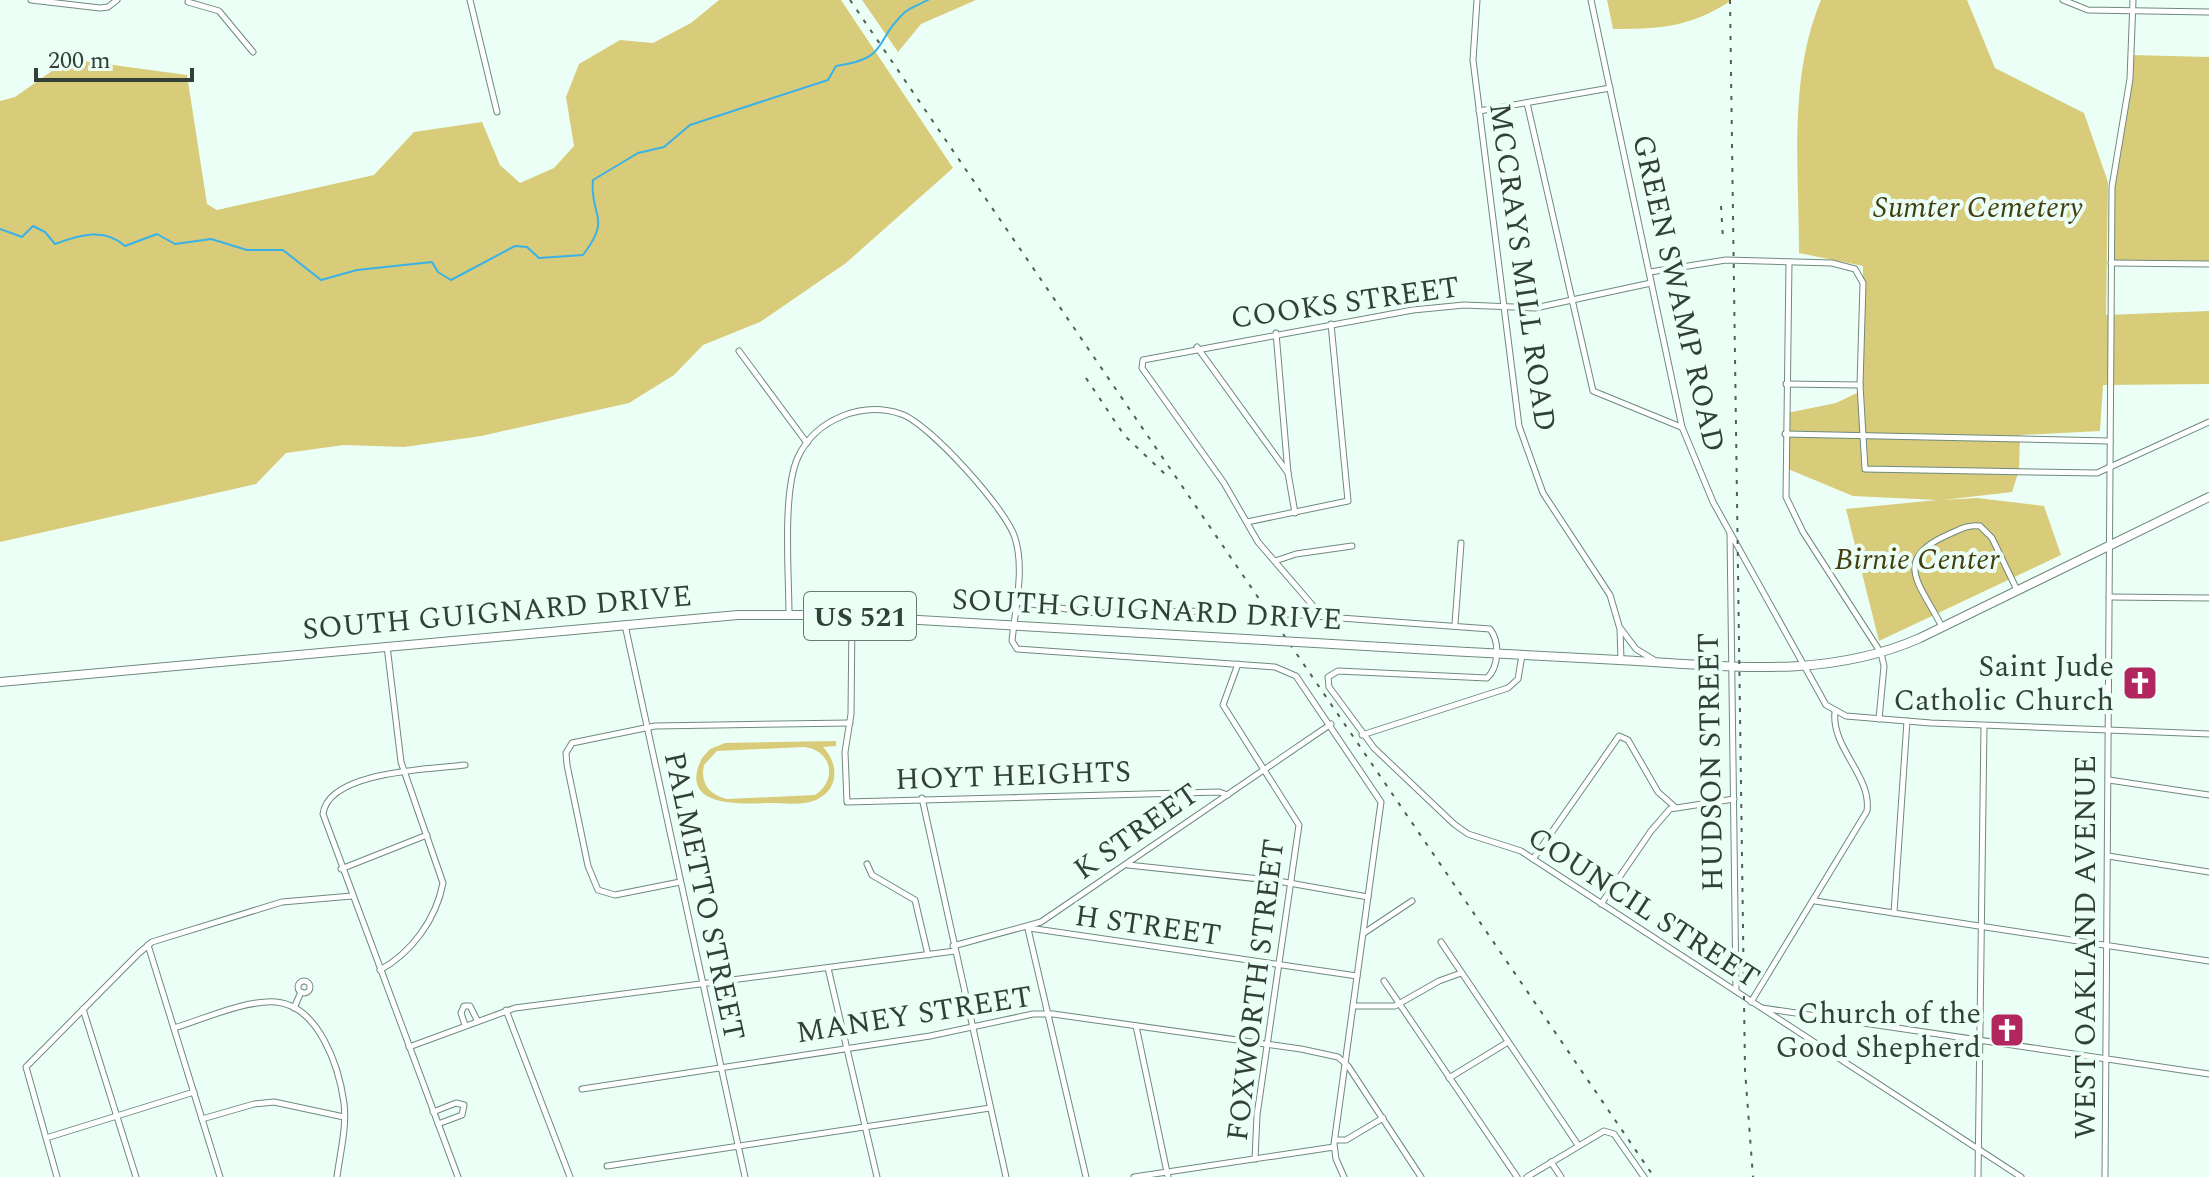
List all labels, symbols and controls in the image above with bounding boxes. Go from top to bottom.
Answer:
scale bar [36,32,192,82]
text: 200 m [48,43,111,79]
street label: MCCRAYS MILL ROAD [1476,100,1568,434]
street label: GREEN SWAMP ROAD [1619,130,1737,456]
park label: Sumter Cemetery [1873,185,2083,231]
street label: COOKS STREET [1228,264,1462,342]
park label: Birnie Center [1834,537,2000,583]
street label: SOUTH GUIGNARD DRIVE [301,573,694,653]
street label: SOUTH GUIGNARD DRIVE [951,577,1343,643]
road number: US 521 [804,592,916,640]
street label: HUDSON STREET [1686,632,1736,892]
place label: Saint Jude Catholic Church [1893,644,2114,724]
church icon: Saint Jude Catholic Church [2121,664,2159,702]
street label: PALMETTO STREET [651,747,757,1045]
street label: HOYT HEIGHTS [894,749,1132,803]
street label: WEST OAKLAND AVENUE [2063,755,2109,1139]
street label: K STREET [1064,772,1209,892]
street label: COUNCIL STREET [1518,815,1769,1000]
street label: FOXWORTH STREET [1215,837,1297,1144]
street label: H STREET [1072,893,1224,959]
street label: MANEY STREET [793,974,1036,1056]
place label: Church of the Good Shepherd [1775,991,1981,1071]
church icon: Church of the Good Shepherd [1988,1011,2026,1049]

